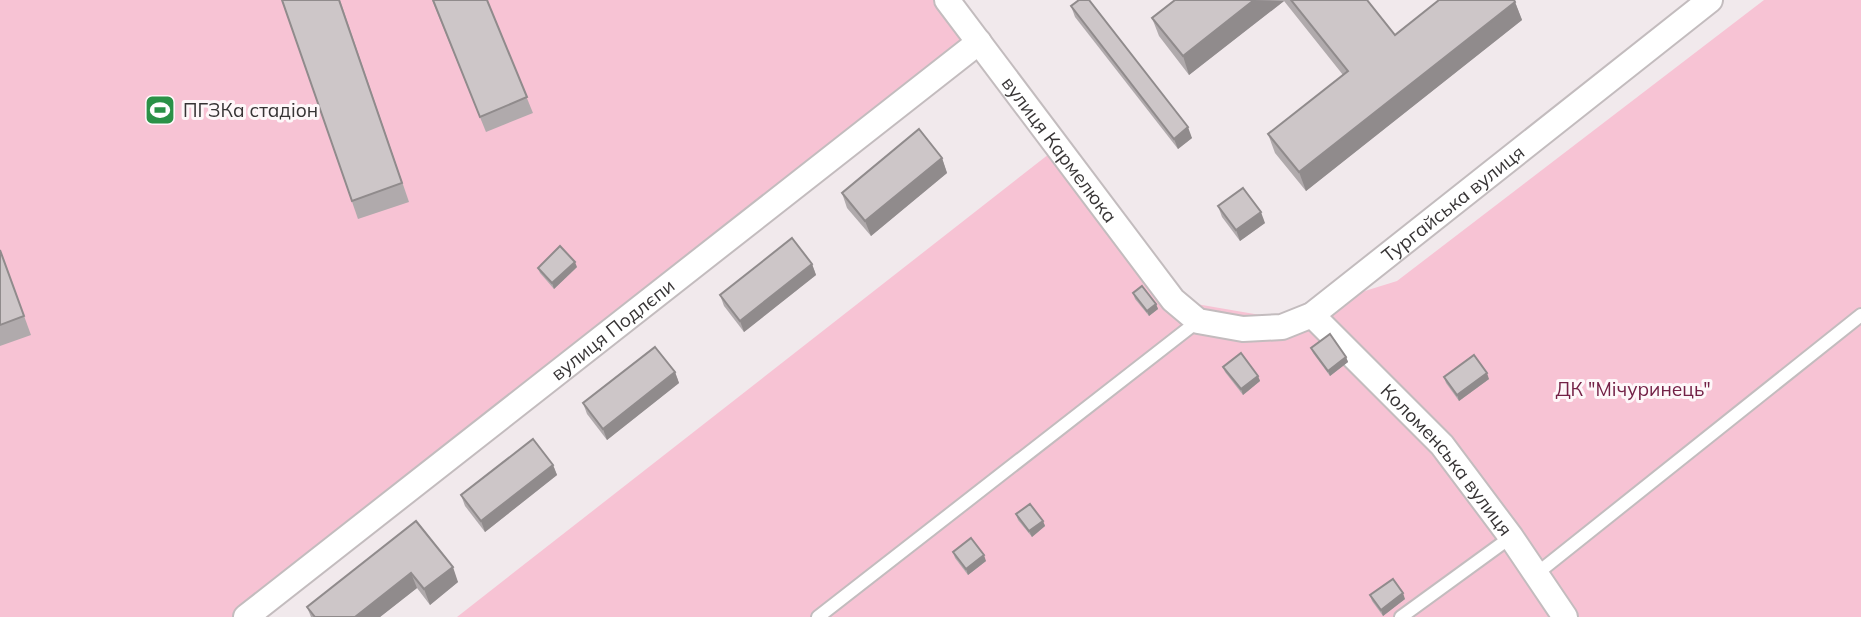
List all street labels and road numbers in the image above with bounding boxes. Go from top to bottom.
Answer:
street label: вулиця Кармелюка [997,72,1122,227]
street label: Тургайська вулиця [1377,140,1529,267]
street label: вулиця Подлєпи [546,273,679,385]
street label: Коломенська вулиця [1376,379,1518,540]

